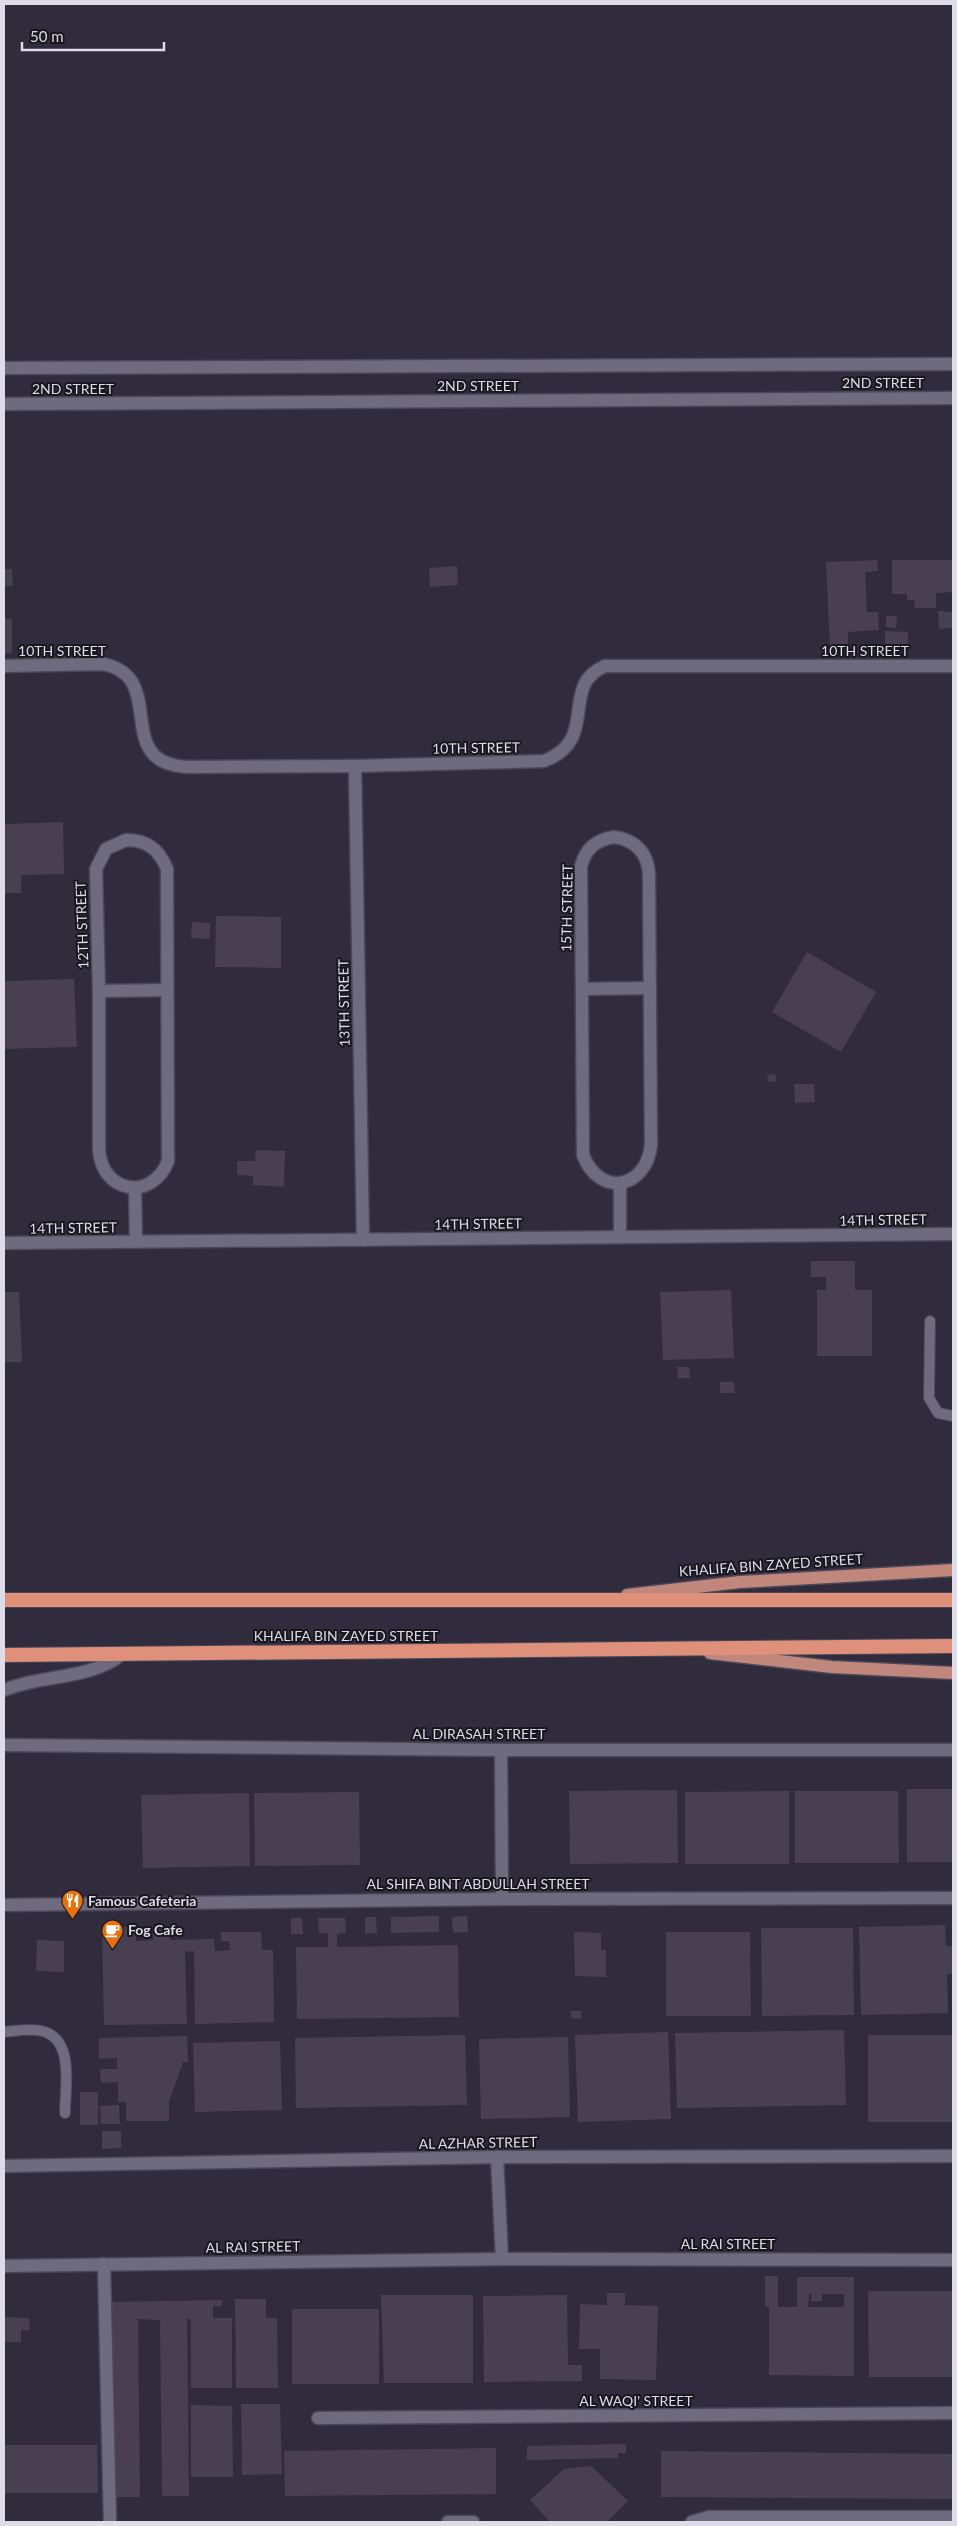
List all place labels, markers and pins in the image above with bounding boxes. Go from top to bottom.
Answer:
restaurant icon: Famous Cafeteria [60,1889,84,1920]
place label: Famous Cafeteria [88,1892,196,1909]
cafe icon: Fog Cafe [100,1918,124,1949]
place label: Fog Cafe [128,1921,183,1938]

